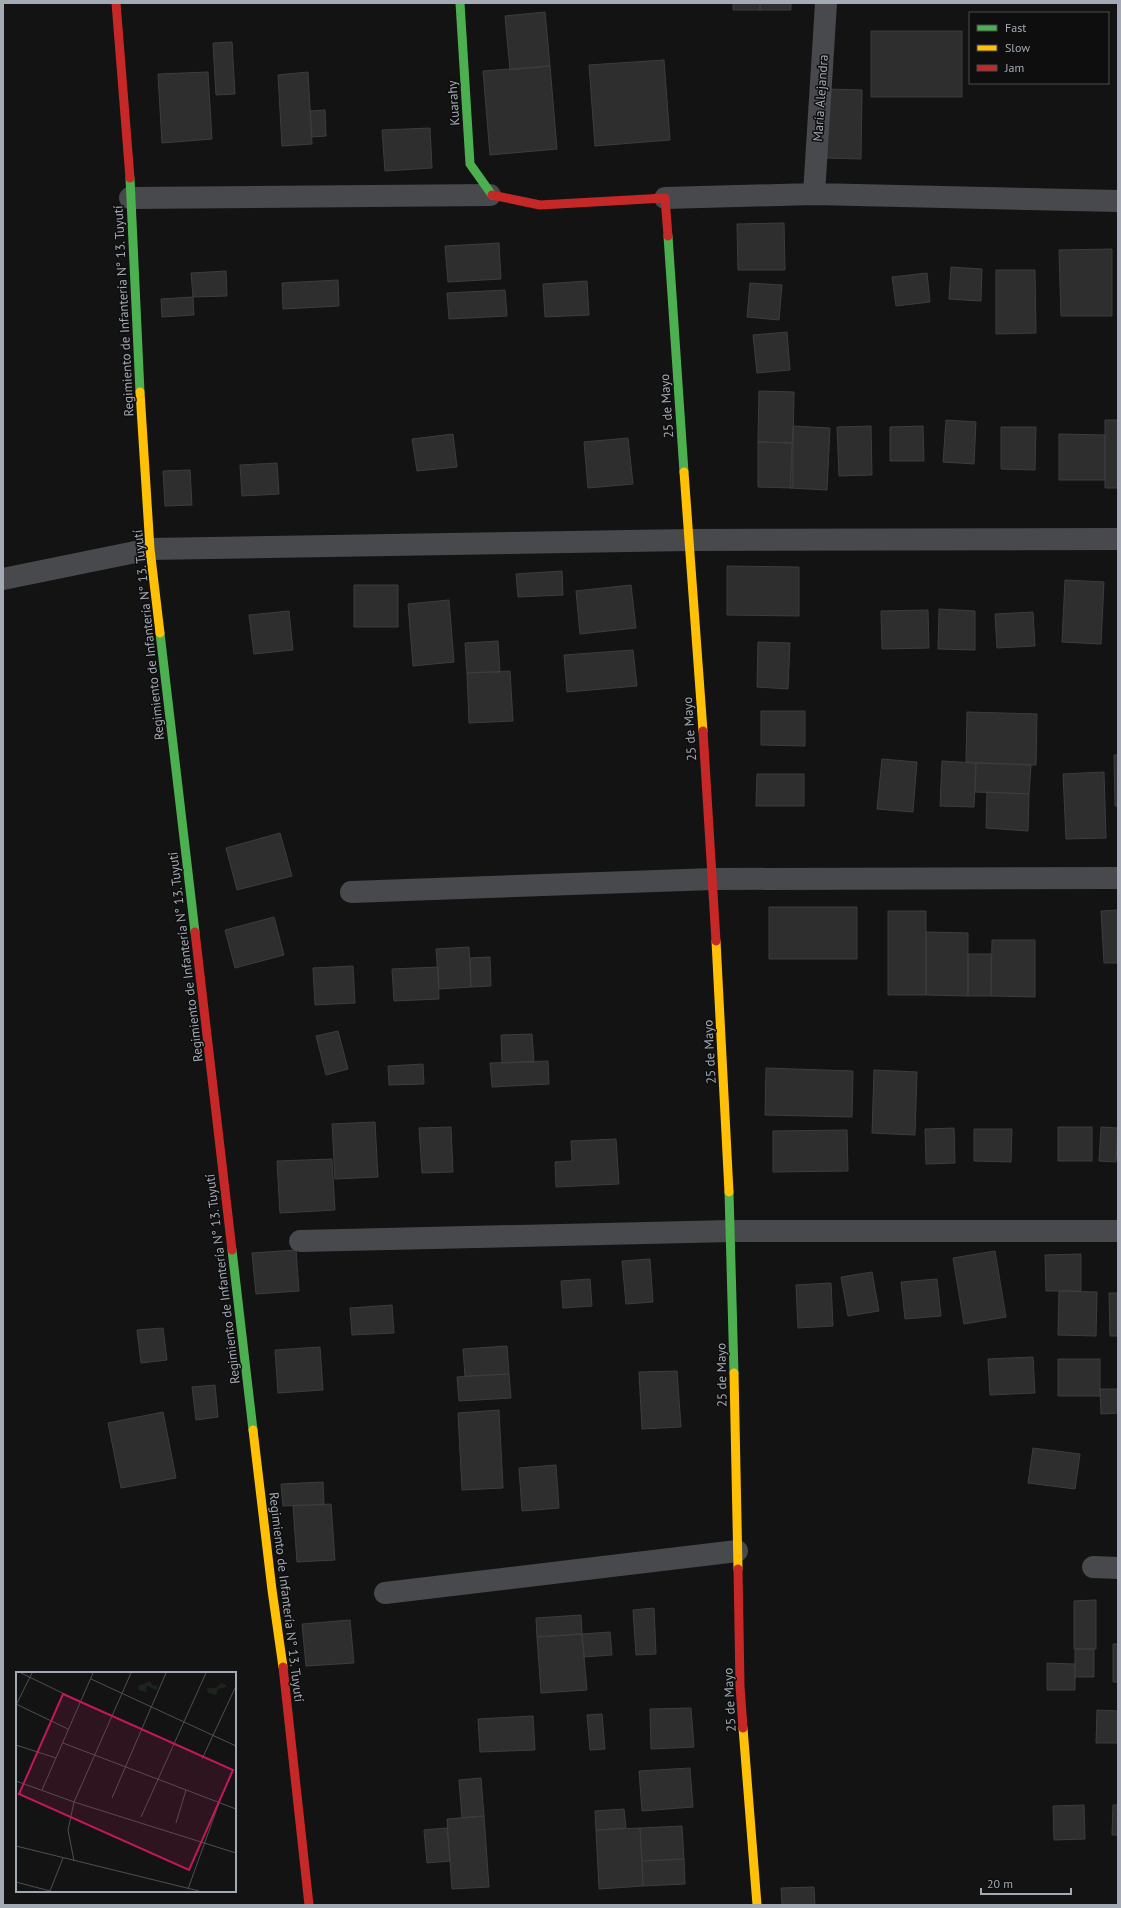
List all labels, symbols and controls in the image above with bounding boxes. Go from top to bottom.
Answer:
legend [969,12,1109,84]
text: Fast [1005,20,1026,35]
text: Slow [1005,40,1030,55]
street label: María Alejandra [809,54,832,142]
text: Jam [1004,60,1024,75]
street label: Kuarahy [443,80,464,126]
street label: Regimiento de Infantería N° 13. Tuyutí [109,204,138,417]
street label: 25 de Mayo [656,373,677,439]
street label: Regimiento de Infantería N° 13. Tuyutí [129,528,168,741]
street label: 25 de Mayo [679,696,700,762]
street label: Regimiento de Infantería N° 13. Tuyutí [164,850,207,1063]
street label: 25 de Mayo [699,1019,720,1085]
street label: Regimiento de Infantería N° 13. Tuyutí [201,1172,244,1385]
street label: 25 de Mayo [712,1343,731,1407]
street label: Regimiento de Infantería N° 13. Tuyutí [265,1491,308,1704]
street label: 25 de Mayo [719,1667,740,1733]
inset map [16,1672,236,1892]
scale bar [981,1870,1071,1896]
text: 20 m [987,1876,1013,1891]

